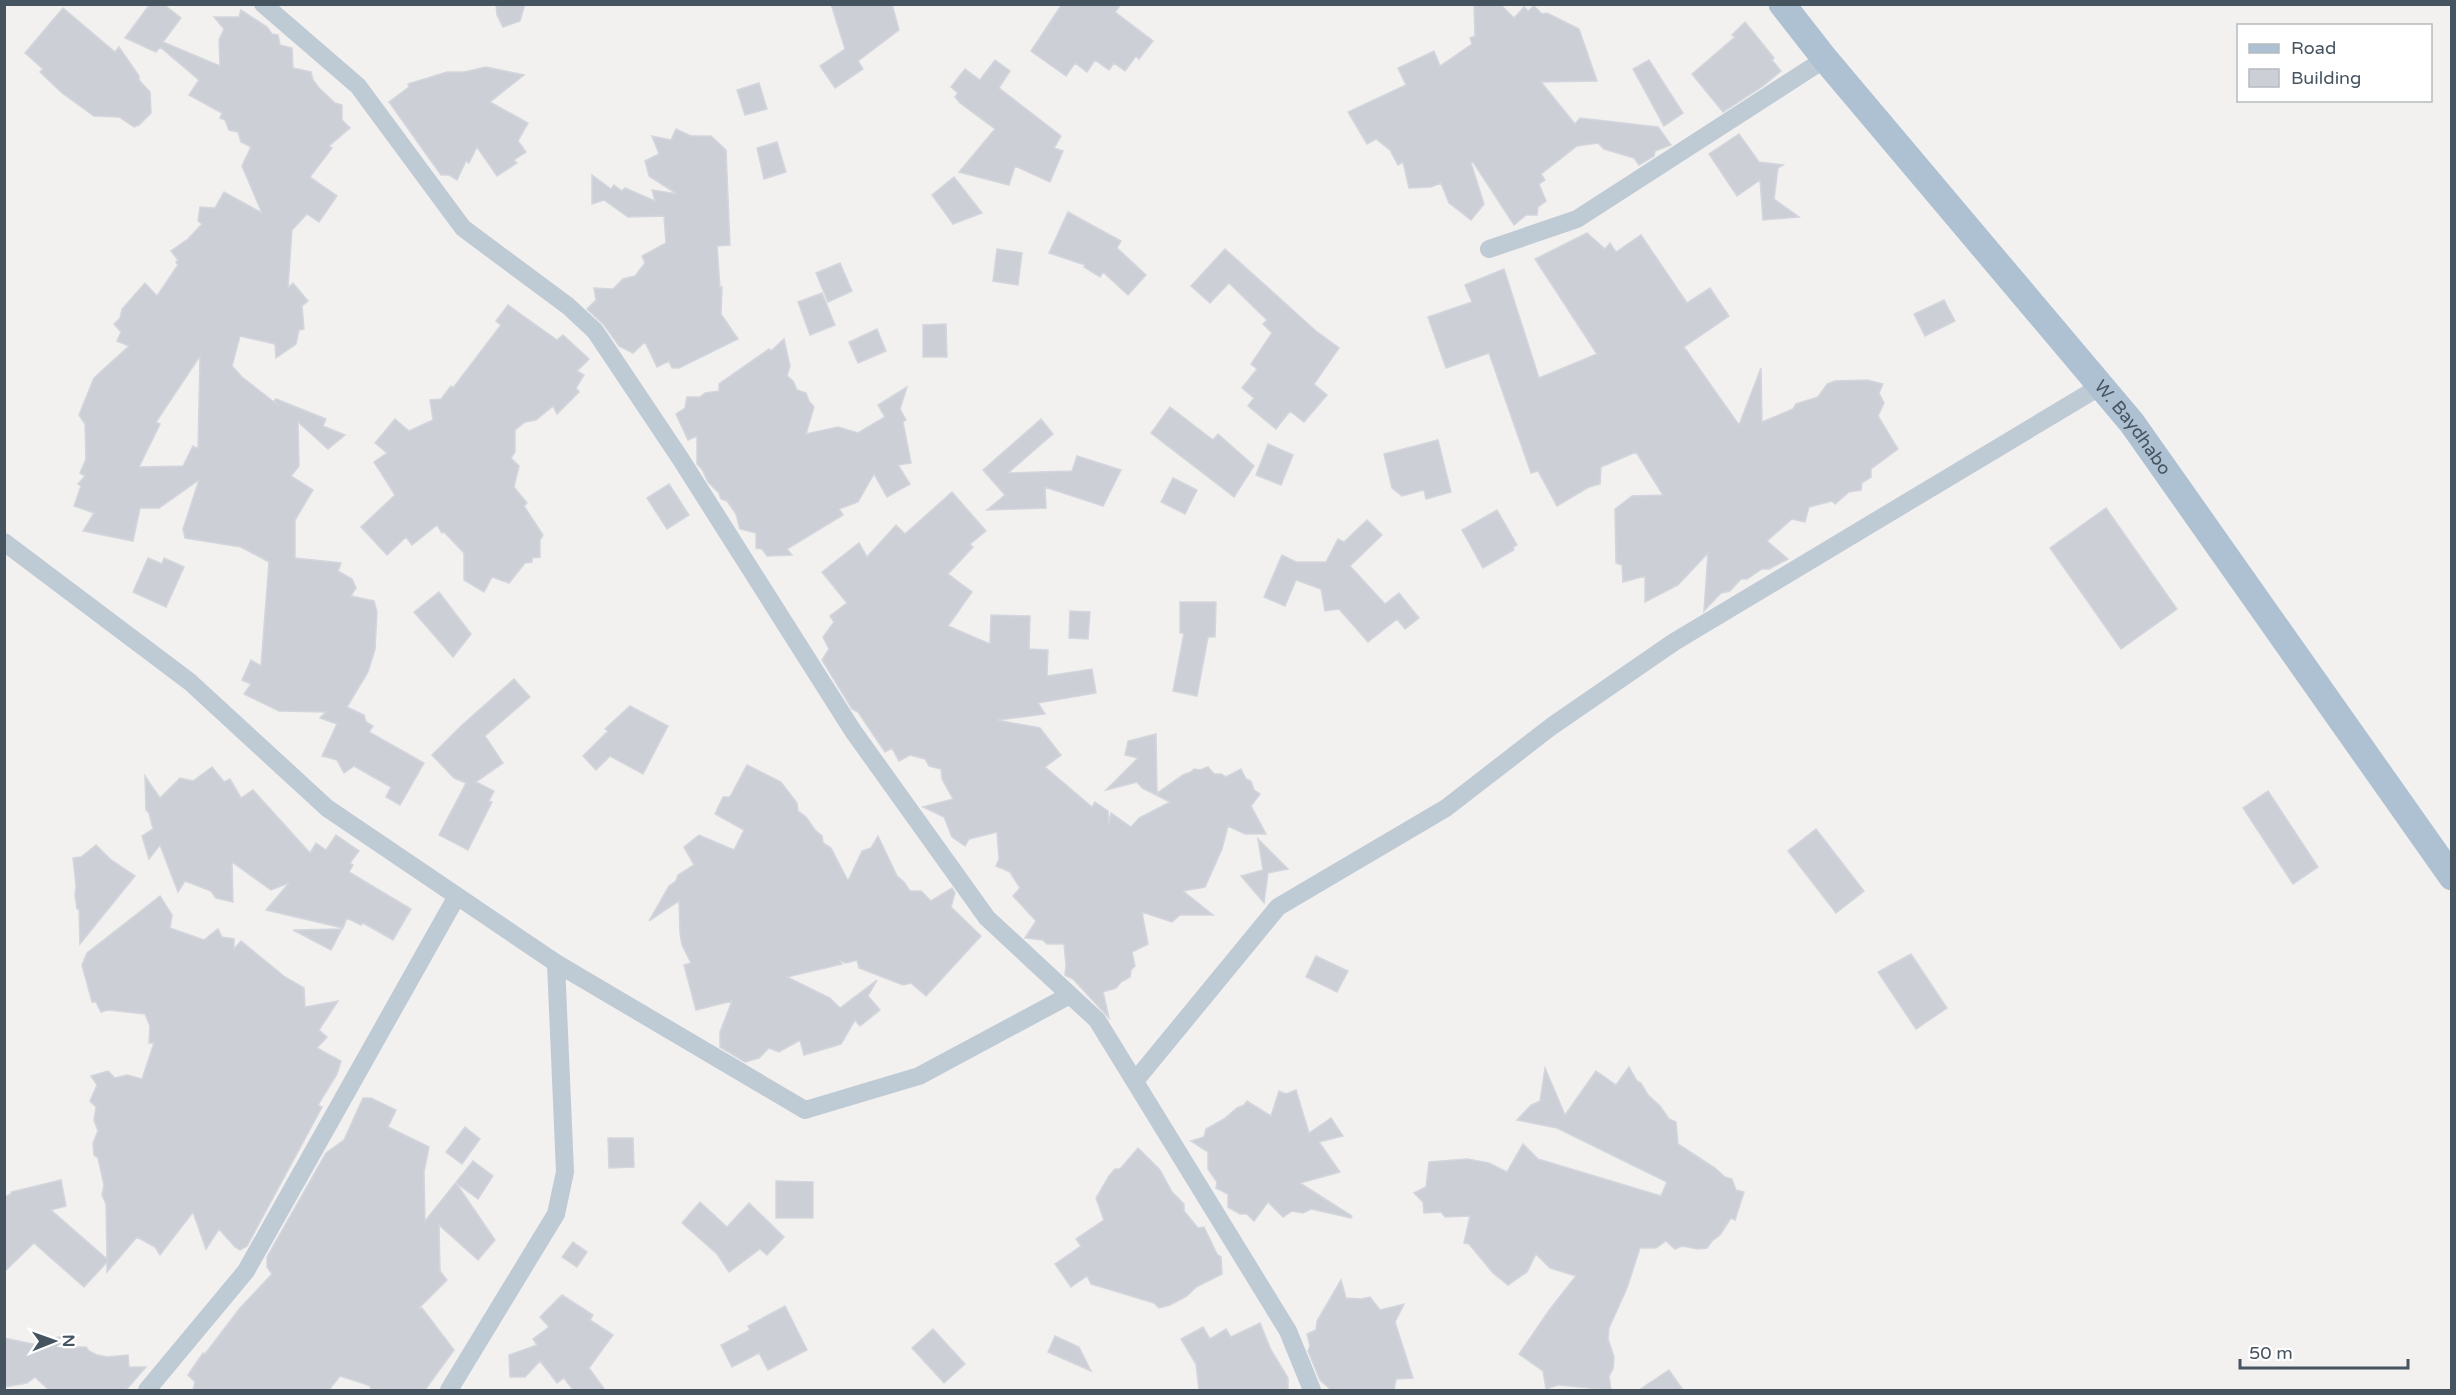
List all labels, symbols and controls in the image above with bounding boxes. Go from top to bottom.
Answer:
legend [2237,24,2432,102]
text: Road [2291,37,2336,59]
text: Building [2291,67,2361,89]
street label: W. Baydhabo [2090,376,2176,479]
north arrow [24,1311,84,1371]
scale bar [2240,1332,2408,1370]
text: N [58,1334,78,1347]
text: 50 m [2249,1342,2293,1364]

